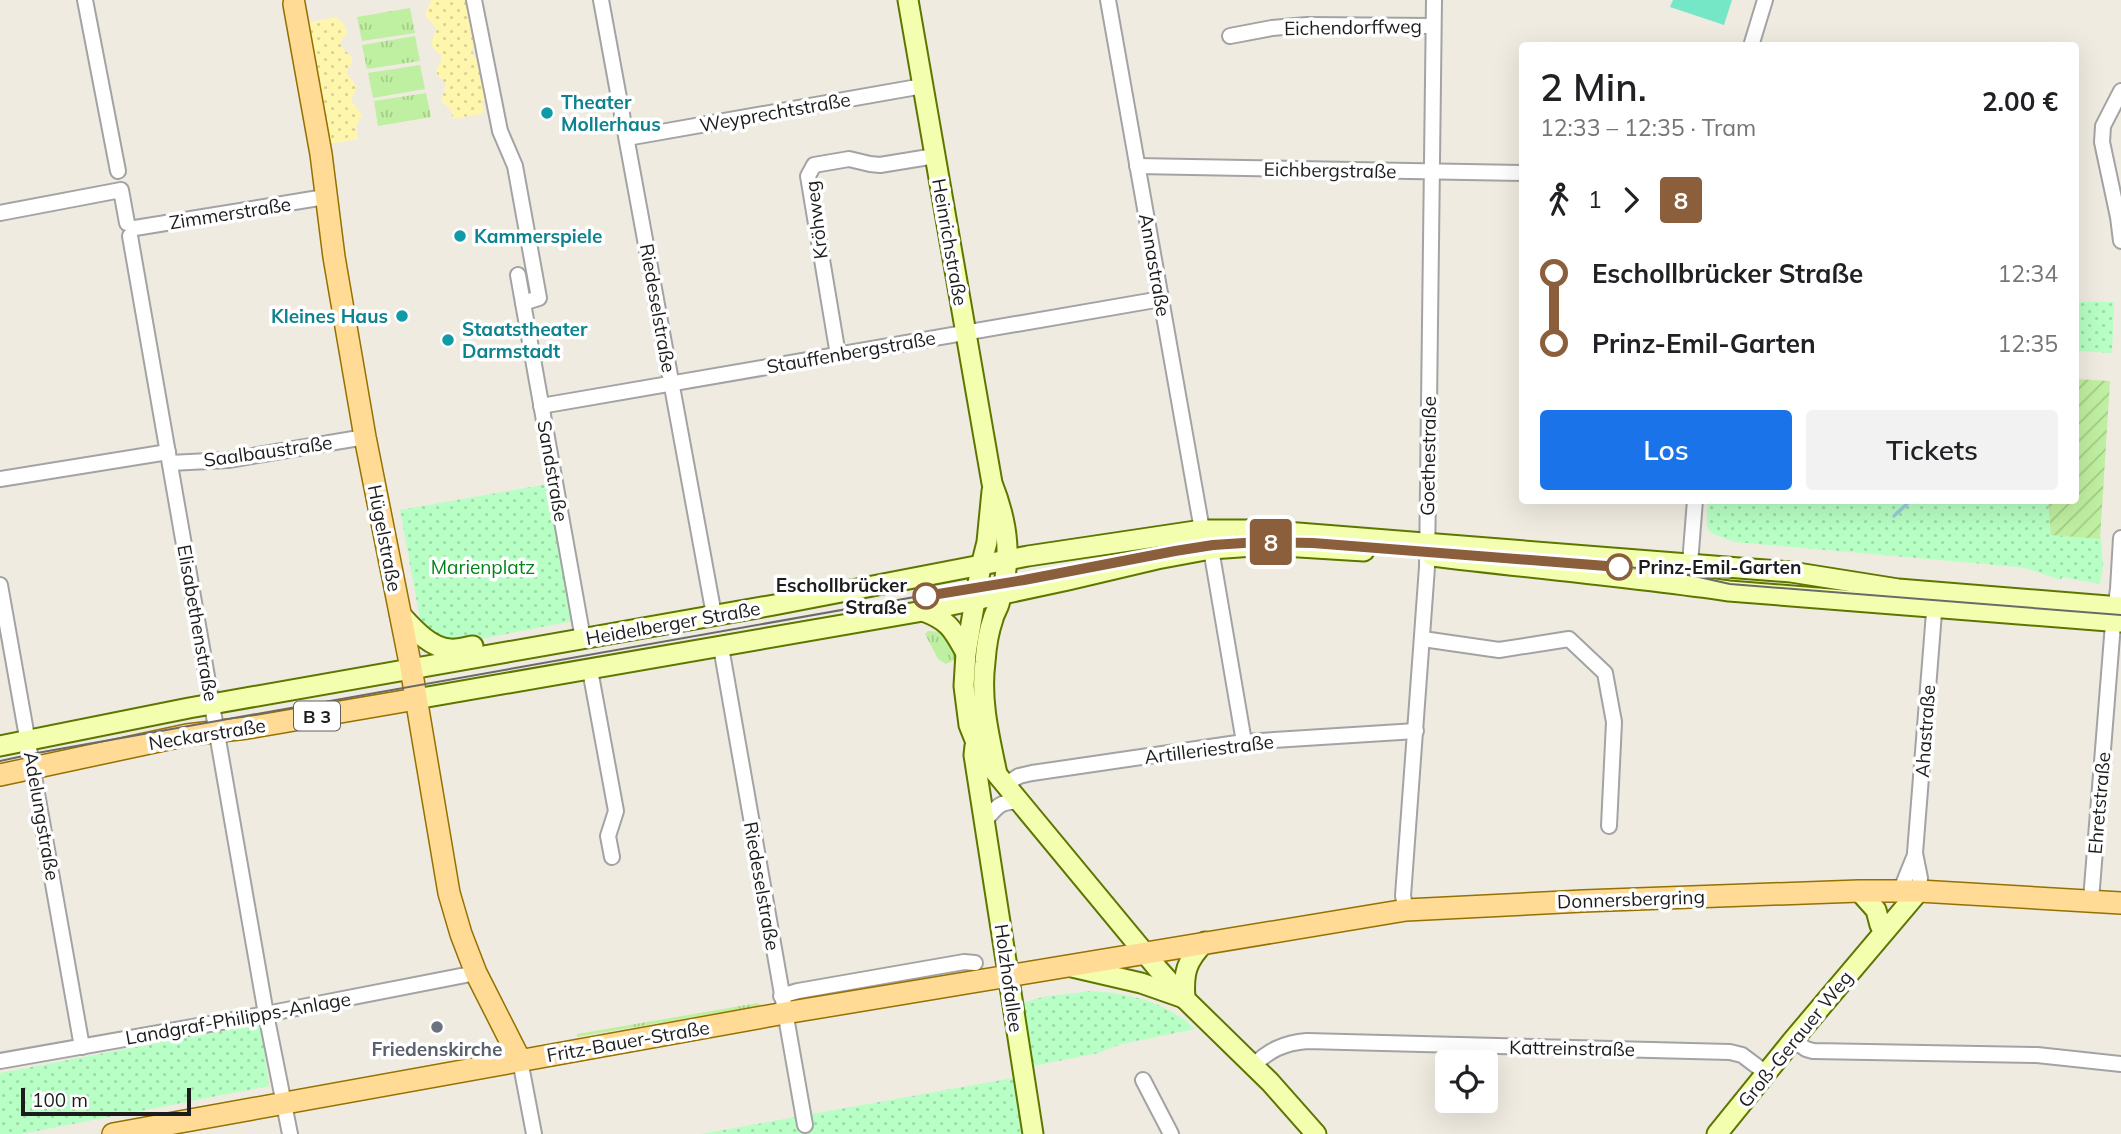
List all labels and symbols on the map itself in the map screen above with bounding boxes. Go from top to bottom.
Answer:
street label: Eichendorffweg [1284,14,1422,40]
street label: Weyprechtstraße [698,87,852,137]
place label: Theater Mollerhaus [561,90,661,136]
marker: Theater Mollerhaus [539,105,555,121]
street label: Eichbergstraße [1263,157,1397,183]
street label: Heinrichstraße [927,176,973,308]
street label: Kröhweg [799,179,833,261]
street label: Zimmerstraße [167,192,293,234]
street label: Annastraße [1134,212,1176,318]
place label: Kammerspiele [474,224,602,248]
marker: Kammerspiele [452,228,468,244]
street label: Riedeselstraße [635,242,681,374]
place label: Kleines Haus [271,304,388,328]
marker: Kleines Haus [394,308,410,324]
place label: Staatstheater Darmstadt [462,317,588,363]
street label: Stauffenbergstraße [765,325,937,379]
marker: Staatstheater Darmstadt [440,332,456,348]
street label: Goethestraße [1415,396,1441,516]
street label: Sandstraße [532,419,574,523]
street label: Saalbaustraße [202,430,334,472]
street label: Hügelstraße [363,483,407,593]
line badge: 8 [1248,519,1294,565]
street label: Elisabethenstraße [172,543,224,703]
marker: Prinz-Emil-Garten [1606,554,1632,580]
park label: Marienplatz [431,555,535,579]
place label: Prinz-Emil-Garten [1638,555,1801,579]
place label: Eschollbrücker Straße [776,573,908,619]
marker: Eschollbrücker Straße [913,583,939,609]
street label: Heidelberger Straße [584,596,762,650]
street label: Ahastraße [1910,684,1940,778]
road number: B 3 [294,702,340,730]
street label: Neckarstraße [147,713,267,755]
street label: Artilleriestraße [1143,729,1275,769]
street label: Adelungstraße [19,750,65,882]
street label: Ehretstraße [2083,751,2115,855]
street label: Riedeselstraße [739,820,785,952]
street label: Donnersbergring [1557,884,1705,914]
street label: Holzhofallee [990,922,1028,1034]
street label: Groß-Gerauer Weg [1732,966,1858,1112]
street label: Landgraf-Philipps-Anlage [124,986,352,1050]
street label: Fritz-Bauer-Straße [545,1015,711,1067]
marker: Friedenskirche [429,1019,445,1035]
street label: Kattreinstraße [1509,1035,1635,1061]
place label: Friedenskirche [372,1037,502,1061]
scale bar [21,1085,191,1117]

